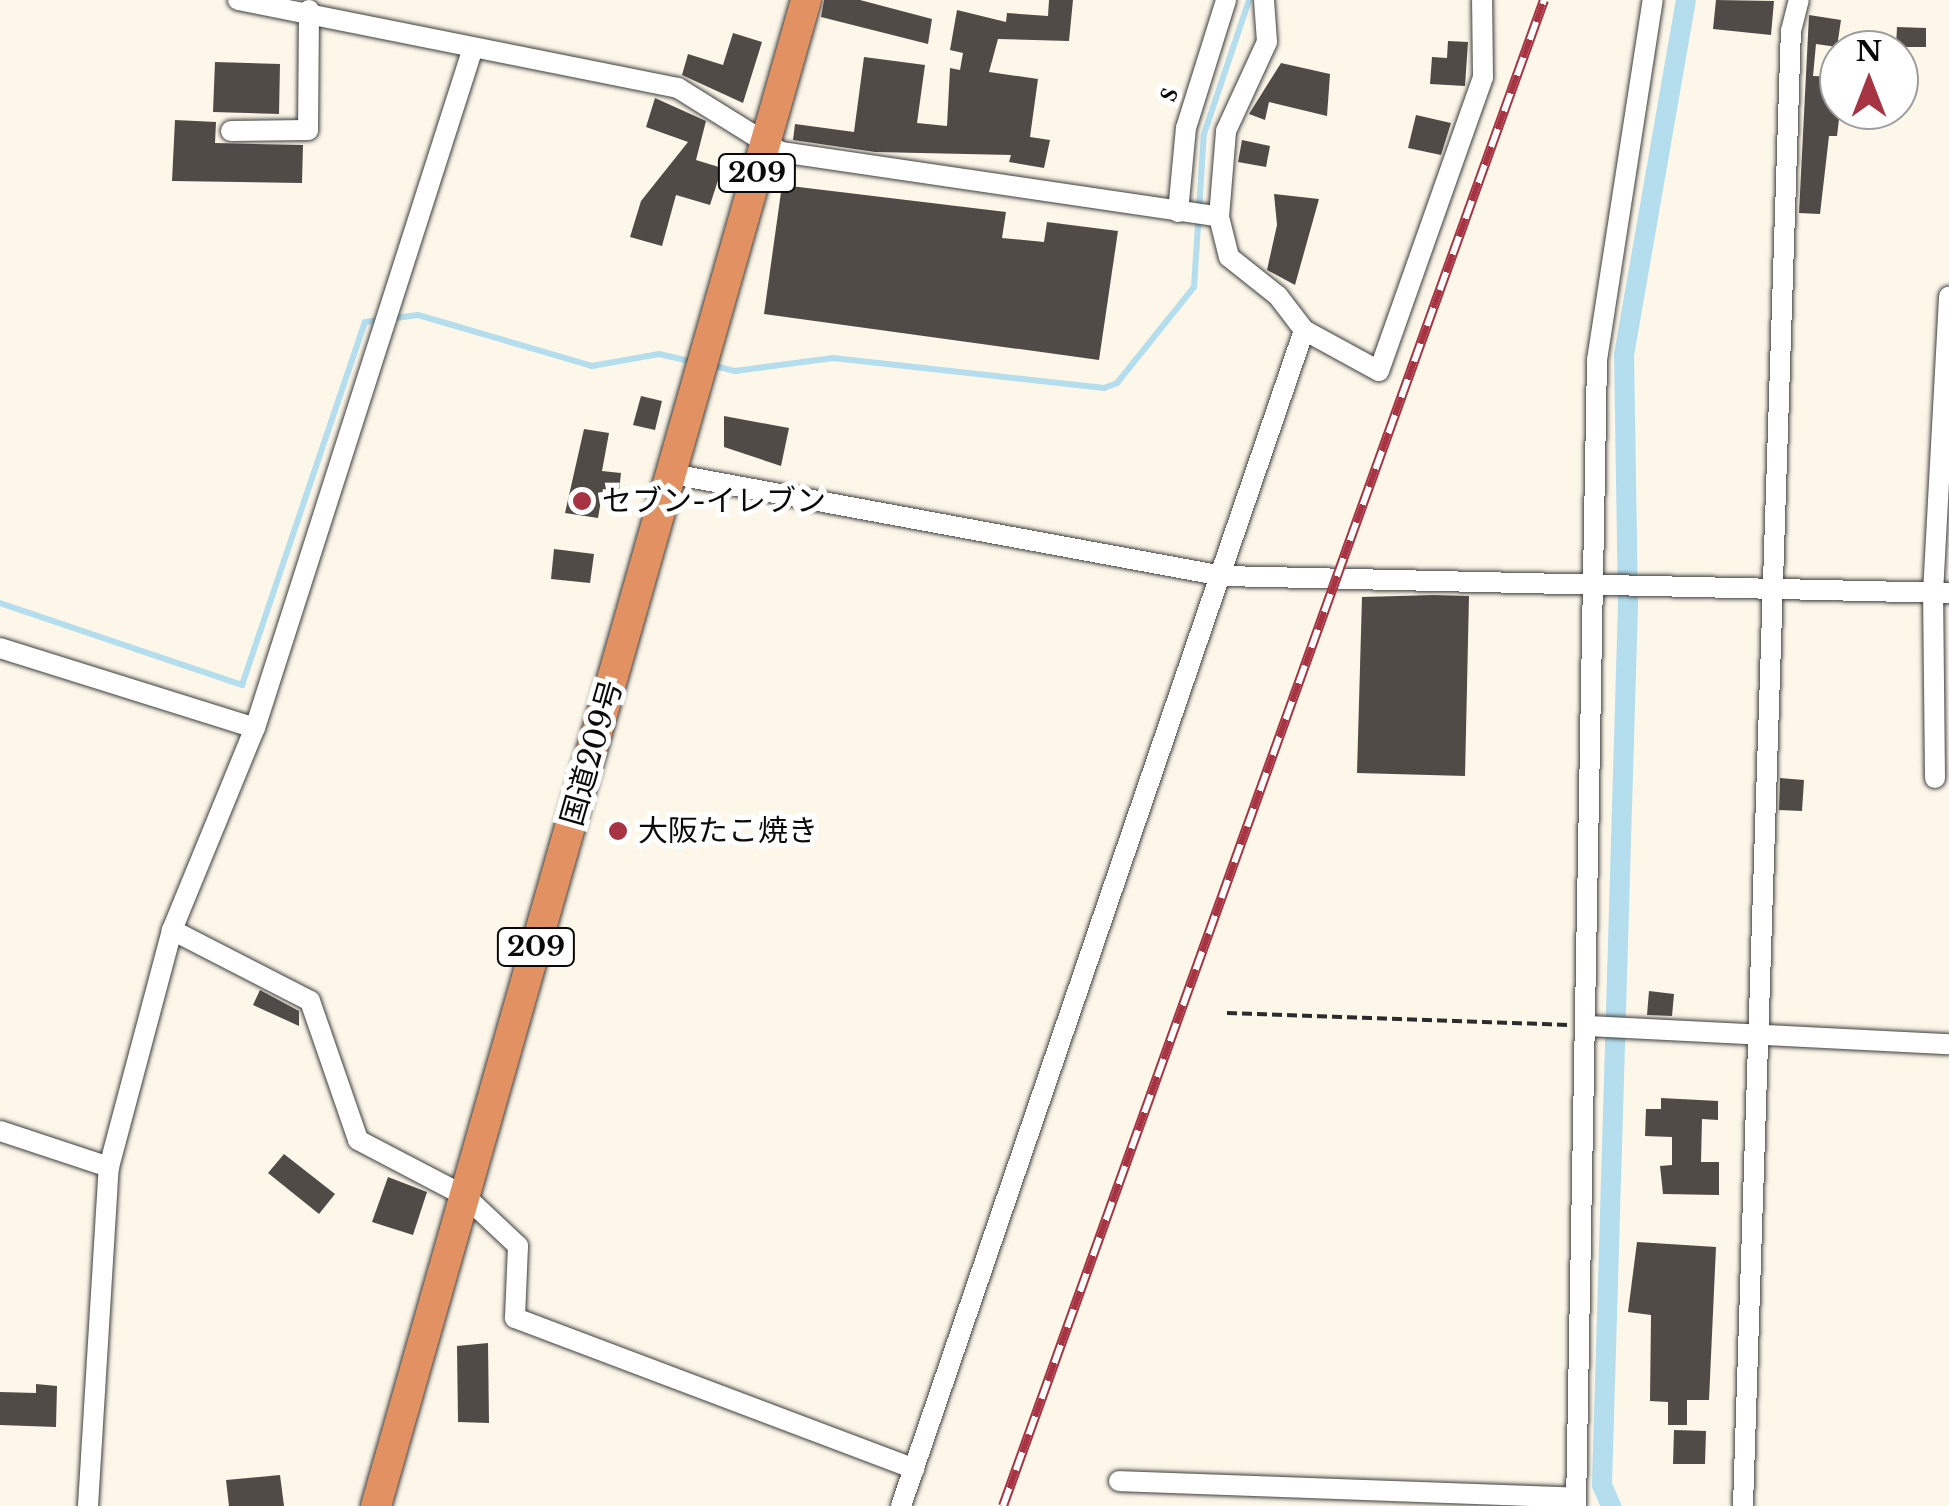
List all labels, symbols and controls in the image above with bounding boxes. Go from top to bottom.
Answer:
north arrow [1819,30,1919,130]
text: N [1856,34,1882,69]
street label: s [1148,81,1186,107]
road number: 209 [717,150,797,196]
place label: セブン-イレブン [602,483,826,519]
marker: セブン-イレブン [571,490,593,512]
street label: 国道209号 [554,676,630,830]
place label: 大阪たこ焼き [638,813,818,849]
marker: 大阪たこ焼き [607,820,629,842]
road number: 209 [496,924,576,970]

